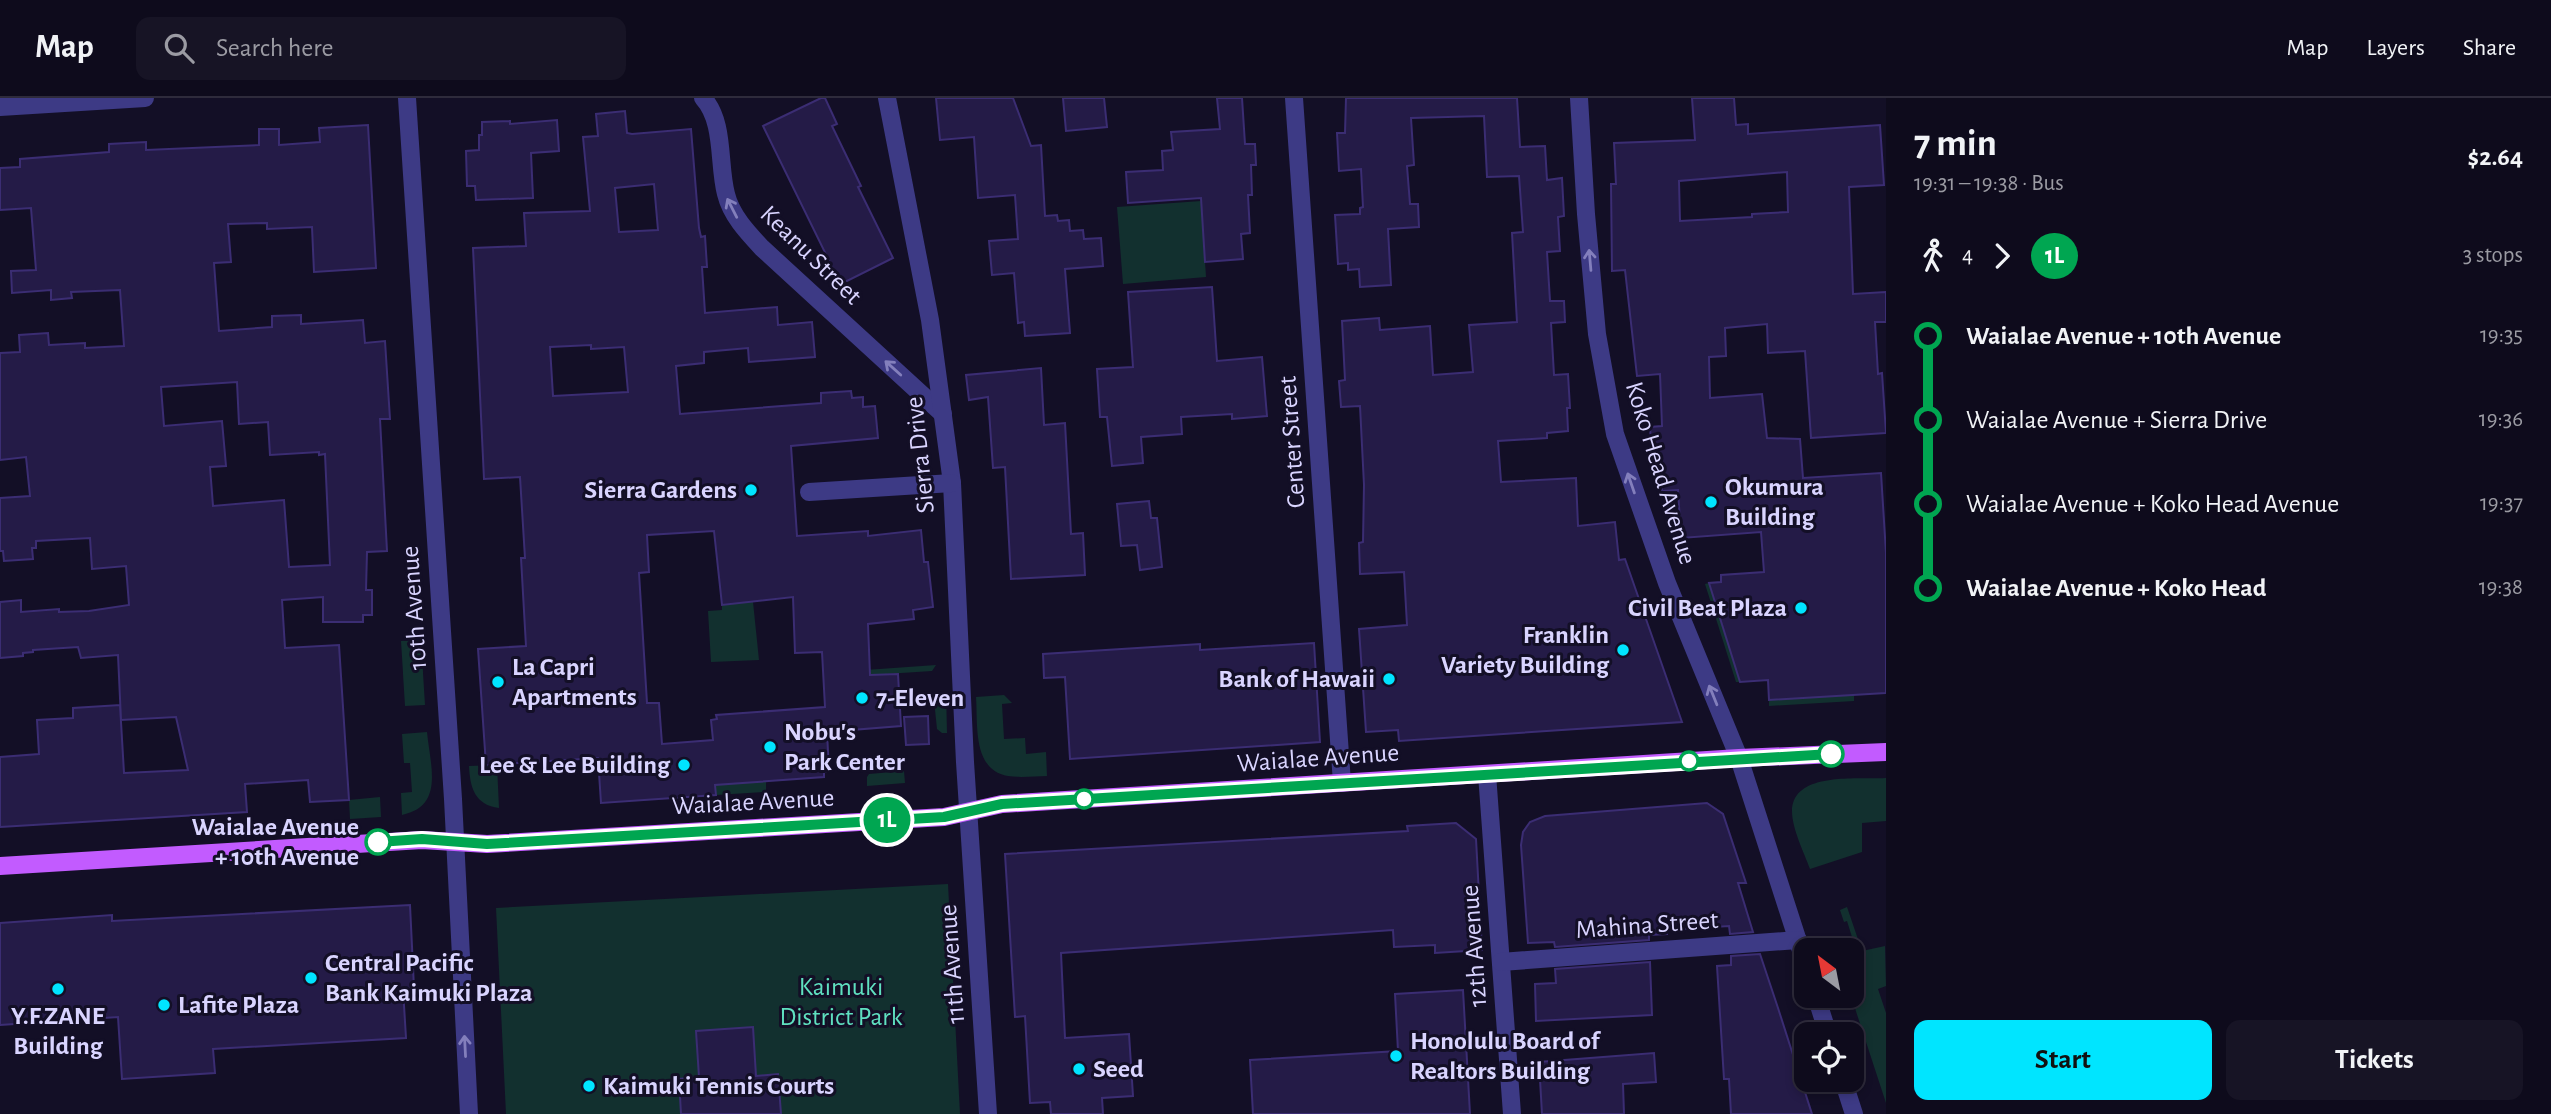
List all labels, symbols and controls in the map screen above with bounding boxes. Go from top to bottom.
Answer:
search box [136,17,626,80]
icon: search [160,29,198,67]
text: Map [35,31,94,64]
text: Search here [216,35,334,61]
text: Map [2286,36,2328,60]
text: Layers [2366,36,2425,60]
text: Share [2463,36,2516,60]
text: 7 min [1914,125,1997,163]
text: $2.64 [2467,144,2523,170]
text: 19:31 – 19:38 · Bus [1914,172,2064,195]
one-way arrow [725,198,739,219]
street label: Keanu Street [755,201,867,309]
icon: walk [1914,237,1952,275]
icon: forward [1983,237,2021,275]
text: 4 [1962,244,1973,267]
text: 1L [2045,244,2064,268]
text: 3 stops [2463,244,2523,267]
one-way arrow [1583,249,1596,272]
text: Waialae Avenue + 10th Avenue [1966,323,2281,349]
text: 19:35 [2480,324,2523,347]
one-way arrow [884,360,902,376]
street label: Center Street [1274,375,1310,509]
street label: Koko Head Avenue [1621,379,1701,567]
street label: Sierra Drive [901,395,939,515]
text: Waialae Avenue + Sierra Drive [1966,407,2267,433]
text: 19:36 [2479,408,2523,431]
one-way arrow [1624,472,1637,494]
place label: Okumura Building [1725,474,1824,530]
place label: Sierra Gardens [584,477,737,503]
marker: Sierra Gardens [743,482,759,498]
text: Waialae Avenue + Koko Head Avenue [1966,491,2339,517]
text: 19:37 [2480,492,2523,515]
marker: Okumura Building [1703,494,1719,510]
street label: 10th Avenue [397,545,431,671]
text: Waialae Avenue + Koko Head [1966,575,2266,601]
text: 19:38 [2479,576,2523,599]
place label: Civil Beat Plaza [1628,595,1787,621]
marker: Civil Beat Plaza [1793,600,1809,616]
place label: Franklin Variety Building [1441,622,1610,678]
marker: Franklin Variety Building [1615,642,1631,658]
place label: La Capri Apartments [512,654,637,710]
place label: Bank of Hawaii [1218,666,1375,692]
marker: Bank of Hawaii [1381,671,1397,687]
marker: La Capri Apartments [490,674,506,690]
place label: 7-Eleven [876,685,964,711]
one-way arrow [1706,685,1719,706]
marker: 7-Eleven [854,690,870,706]
place label: Nobu's Park Center [784,719,905,775]
marker: Nobu's Park Center [762,739,778,755]
street label: Waialae Avenue [1236,739,1400,777]
unlabelled marker [1818,741,1844,767]
unlabelled marker [1679,751,1699,771]
place label: Lee & Lee Building [479,752,671,778]
marker: Lee & Lee Building [676,757,692,773]
street label: Waialae Avenue [671,785,835,819]
unlabelled marker [1074,789,1094,809]
line badge: 1L [856,797,918,843]
text: 1L [877,808,897,832]
place label: Waialae Avenue + 10th Avenue [192,814,359,870]
marker: Waialae Avenue + 10th Avenue [365,829,391,855]
street label: 12th Avenue [1457,884,1491,1008]
street label: 11th Avenue [935,903,969,1025]
street label: Mahina Street [1575,907,1719,943]
north arrow [1794,938,1864,1008]
map controls [1794,938,1864,1092]
place label: Central Pacific Bank Kaimuki Plaza [325,950,533,1006]
marker: Central Pacific Bank Kaimuki Plaza [303,970,319,986]
park label: Kaimuki District Park [779,974,903,1030]
marker: Y.F.ZANE Building [50,981,66,997]
place label: Lafite Plaza [178,992,299,1018]
marker: Lafite Plaza [156,997,172,1013]
place label: Y.F.ZANE Building [11,1003,105,1059]
button: Start [1914,1020,2212,1100]
button: Tickets [2226,1020,2523,1100]
button: locate [1794,1022,1864,1092]
place label: Honolulu Board of Realtors Building [1410,1028,1602,1084]
one-way arrow [459,1035,472,1058]
marker: Honolulu Board of Realtors Building [1388,1048,1404,1064]
place label: Seed [1093,1056,1144,1082]
marker: Seed [1071,1061,1087,1077]
place label: Kaimuki Tennis Courts [603,1073,834,1099]
marker: Kaimuki Tennis Courts [581,1078,597,1094]

